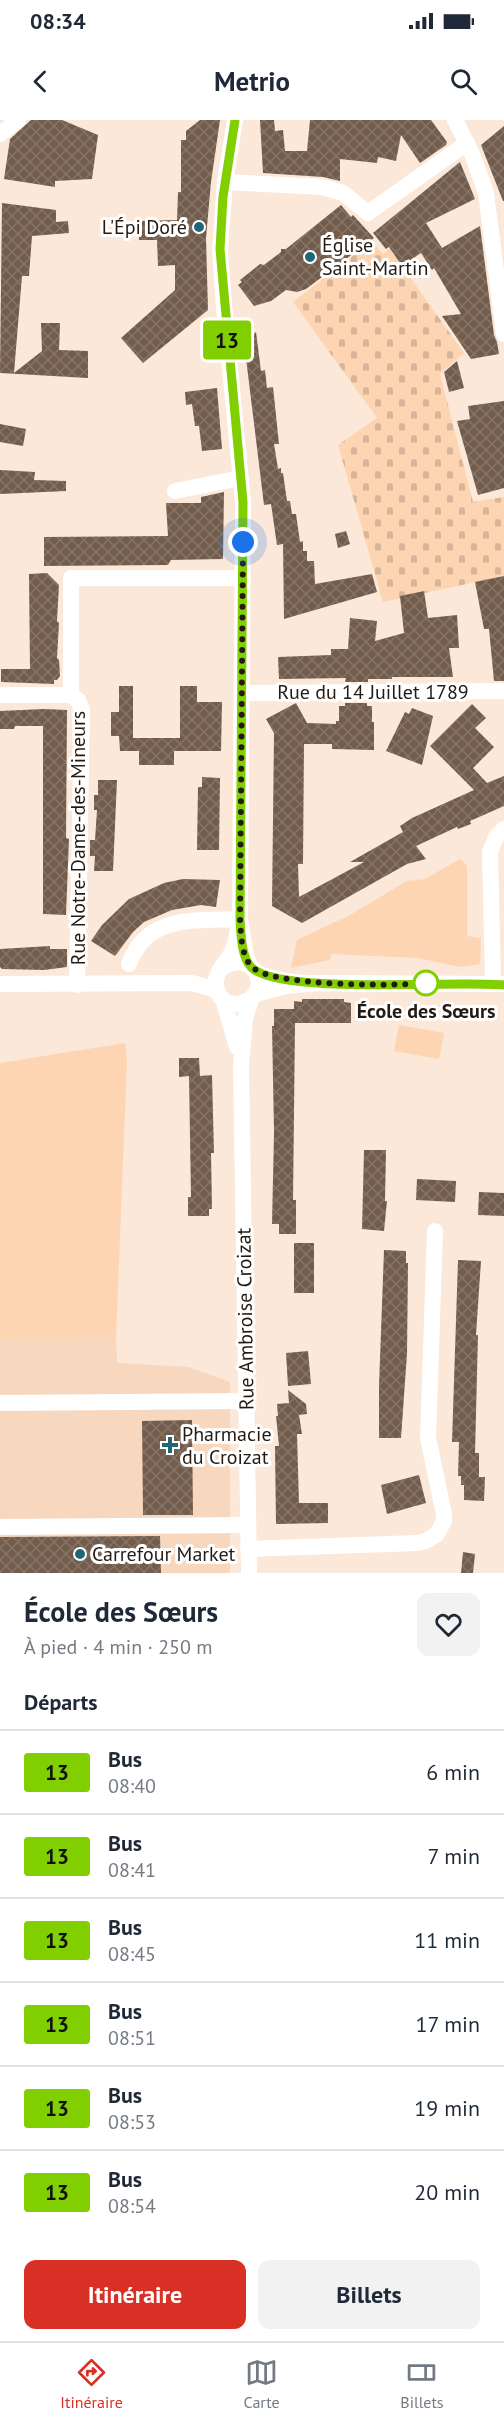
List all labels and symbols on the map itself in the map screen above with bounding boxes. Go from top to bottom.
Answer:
place label: L'Épi Doré [102,214,187,240]
marker: L'Épi Doré [192,220,206,234]
place label: Église Saint-Martin [322,232,428,281]
marker: Église Saint-Martin [303,250,317,264]
line badge: 13 [200,320,254,360]
your location [228,527,258,557]
street label: Rue du 14 Juillet 1789 [277,679,469,705]
street label: Rue Notre-Dame-des-Mineurs [65,711,91,965]
marker: École des Sœurs [413,970,439,996]
place label: École des Sœurs [357,998,495,1024]
street label: Rue Ambroise Croizat [230,1227,260,1410]
place label: Pharmacie du Croizat [182,1421,272,1470]
marker: Pharmacie du Croizat [163,1438,177,1452]
place label: Carrefour Market [92,1541,236,1567]
marker: Carrefour Market [73,1547,87,1561]

